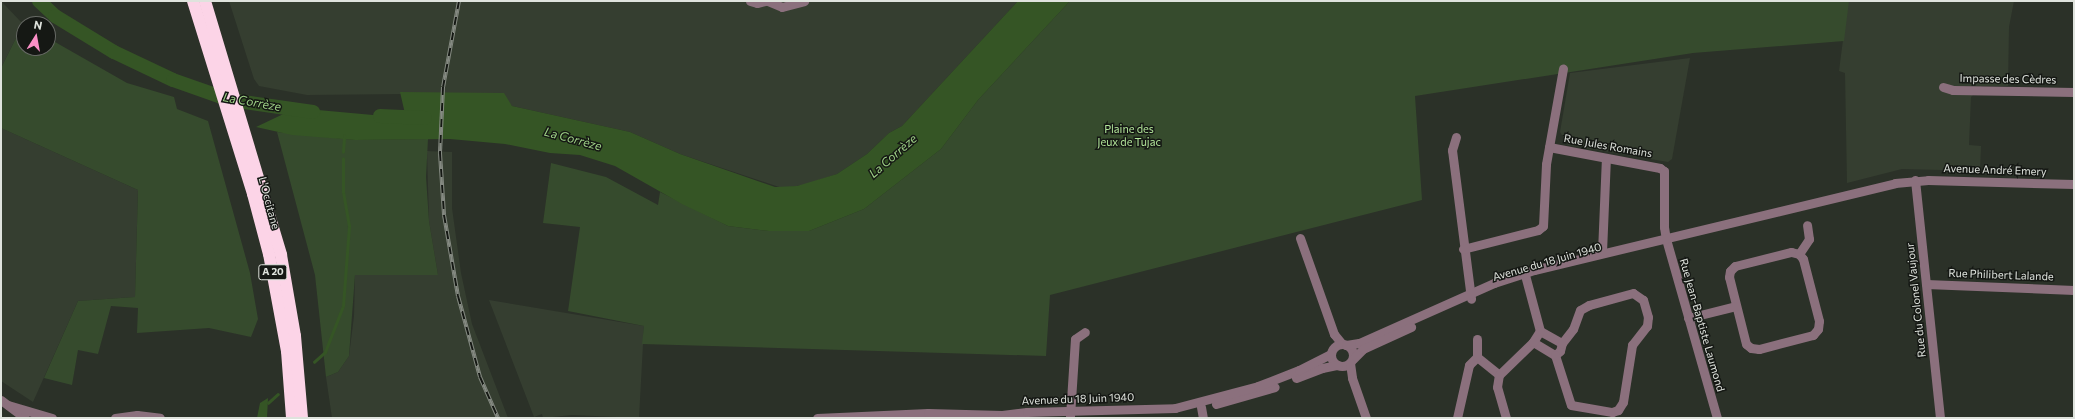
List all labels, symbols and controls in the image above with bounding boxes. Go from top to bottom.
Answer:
north arrow [16,16,56,56]
text: N [33,18,43,32]
street label: Impasse des Cèdres [1959,72,2057,86]
water label: La Corrèze [222,90,282,114]
park label: Plaine des Jeux de Tujac [1097,123,1161,149]
water label: La Corrèze [543,124,603,154]
water label: La Corrèze [866,131,920,181]
street label: Rue Jules Romains [1563,132,1653,160]
street label: Avenue André Emery [1943,162,2047,178]
street label: L'Occitane [256,175,282,231]
street label: Avenue du 18 Juin 1940 [1491,240,1603,284]
street label: Rue du Colonel Vaujour [1903,242,1929,358]
street label: Rue Jean-Baptiste Laumond [1677,257,1727,393]
road number: A 20 [258,264,288,280]
street label: Rue Philibert Lalande [1948,267,2054,283]
street label: Avenue du 18 Juin 1940 [1022,390,1134,408]

